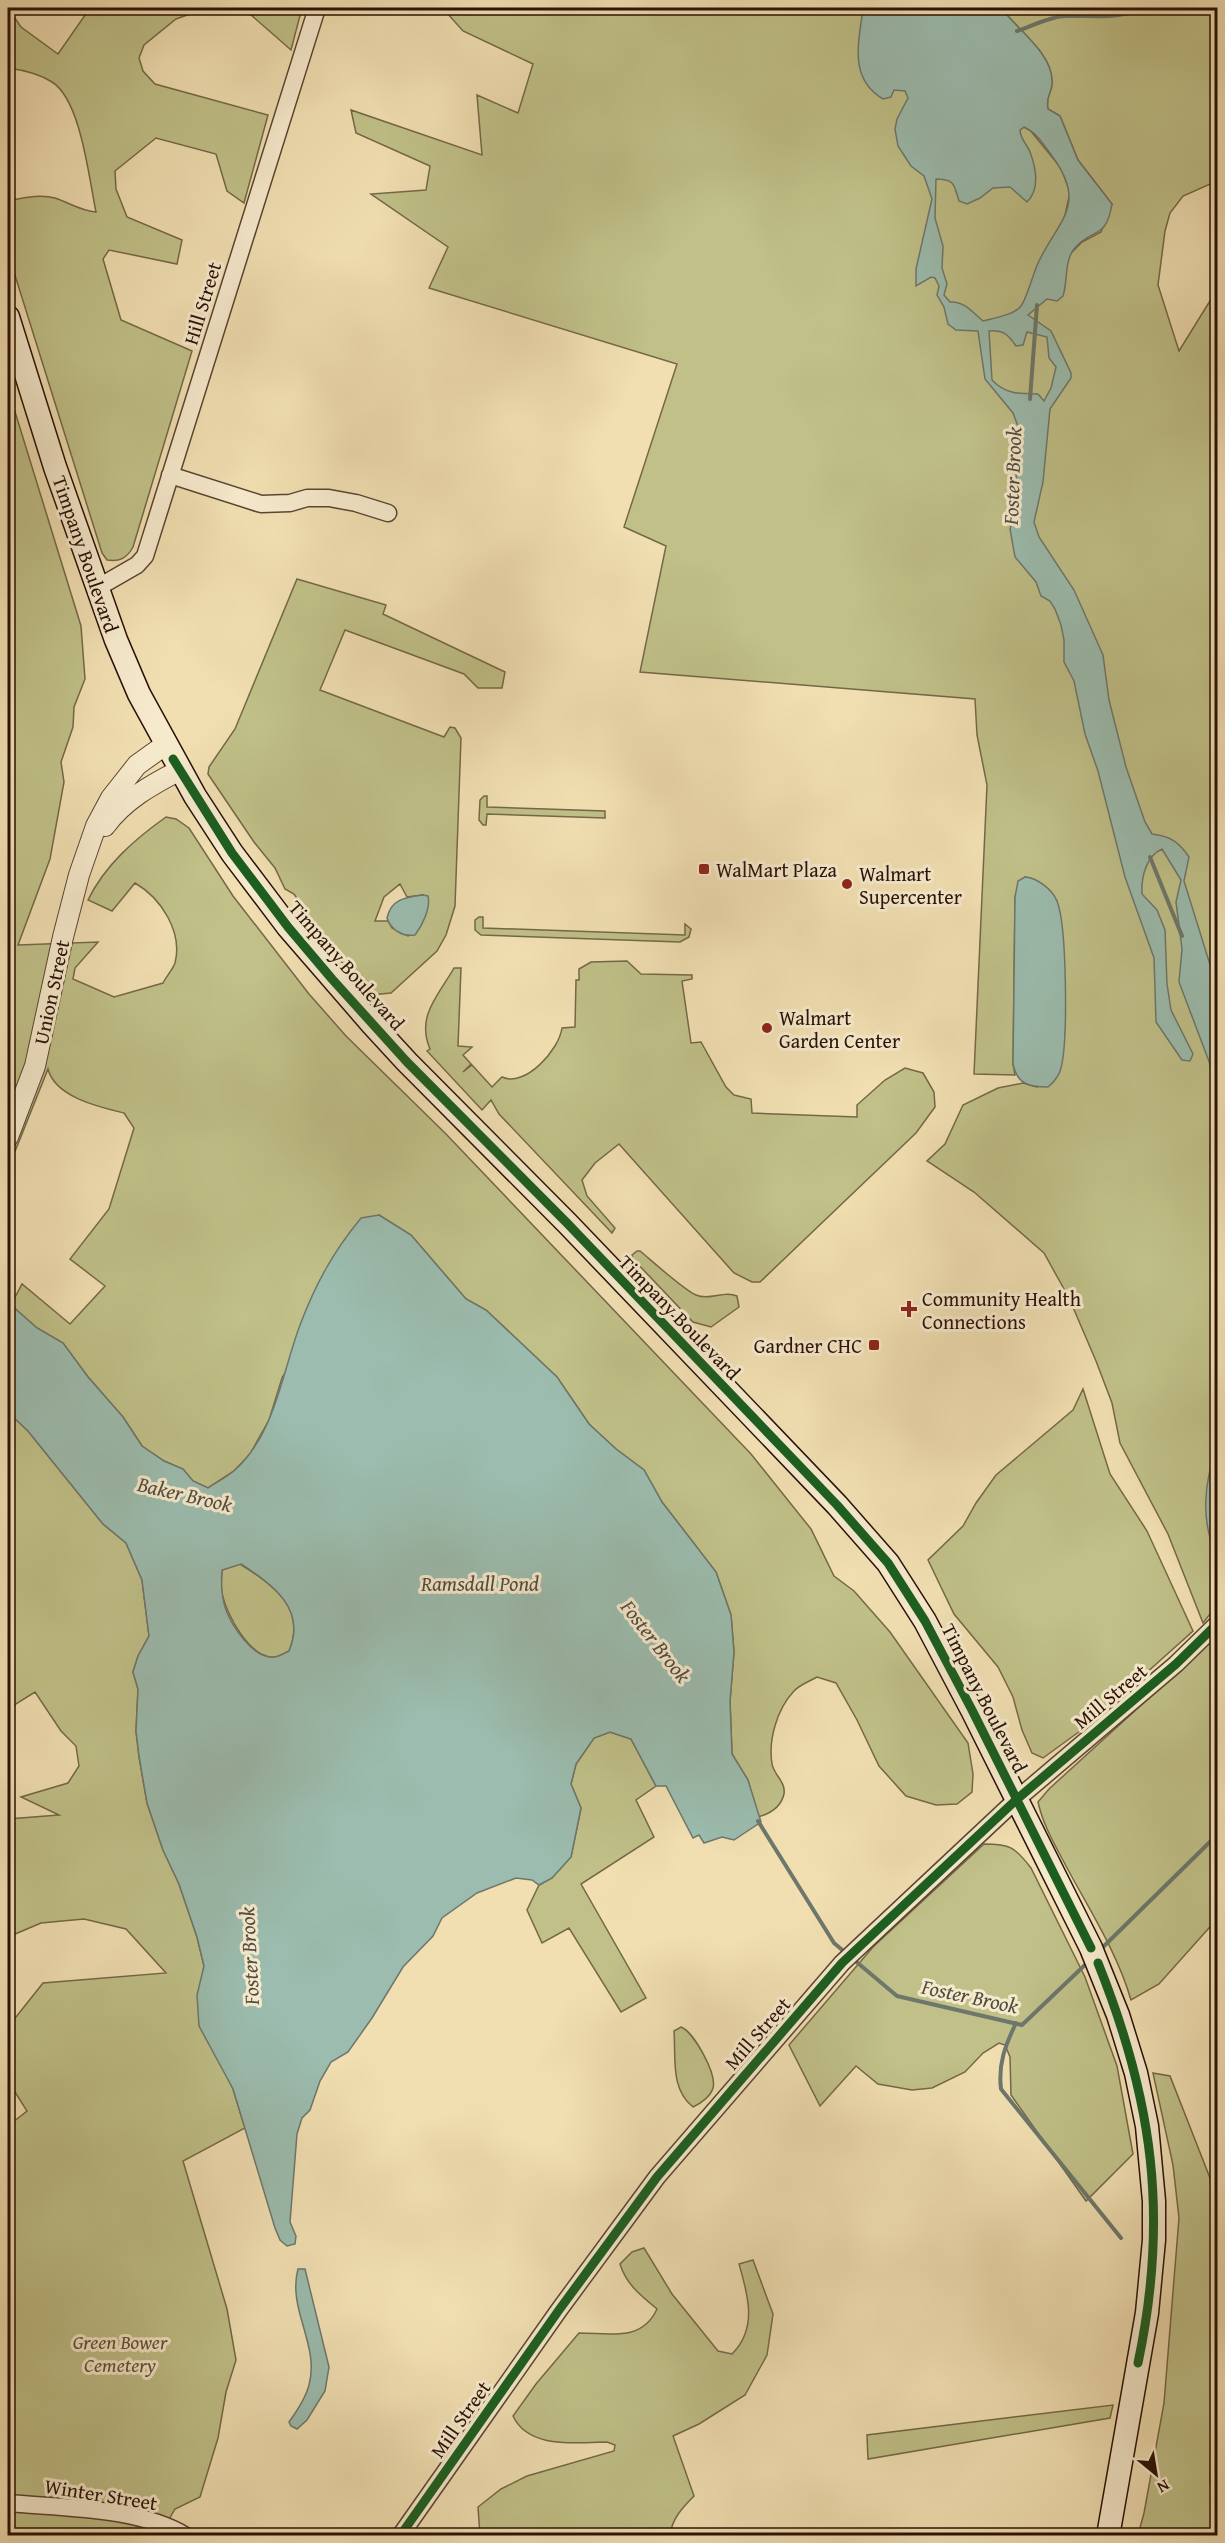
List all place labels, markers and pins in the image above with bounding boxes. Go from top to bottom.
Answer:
place label: WalMart Plaza [716,855,837,884]
place label: Walmart Supercenter [859,859,962,911]
marker: WalMart Plaza [697,862,711,876]
marker: Walmart Supercenter [840,877,854,891]
place label: Walmart Garden Center [779,1003,900,1055]
marker: Walmart Garden Center [760,1021,774,1035]
place label: Community Health Connections [922,1284,1081,1336]
marker: Community Health Connections [900,1300,918,1318]
place label: Gardner CHC [754,1331,862,1360]
marker: Gardner CHC [867,1338,881,1352]

